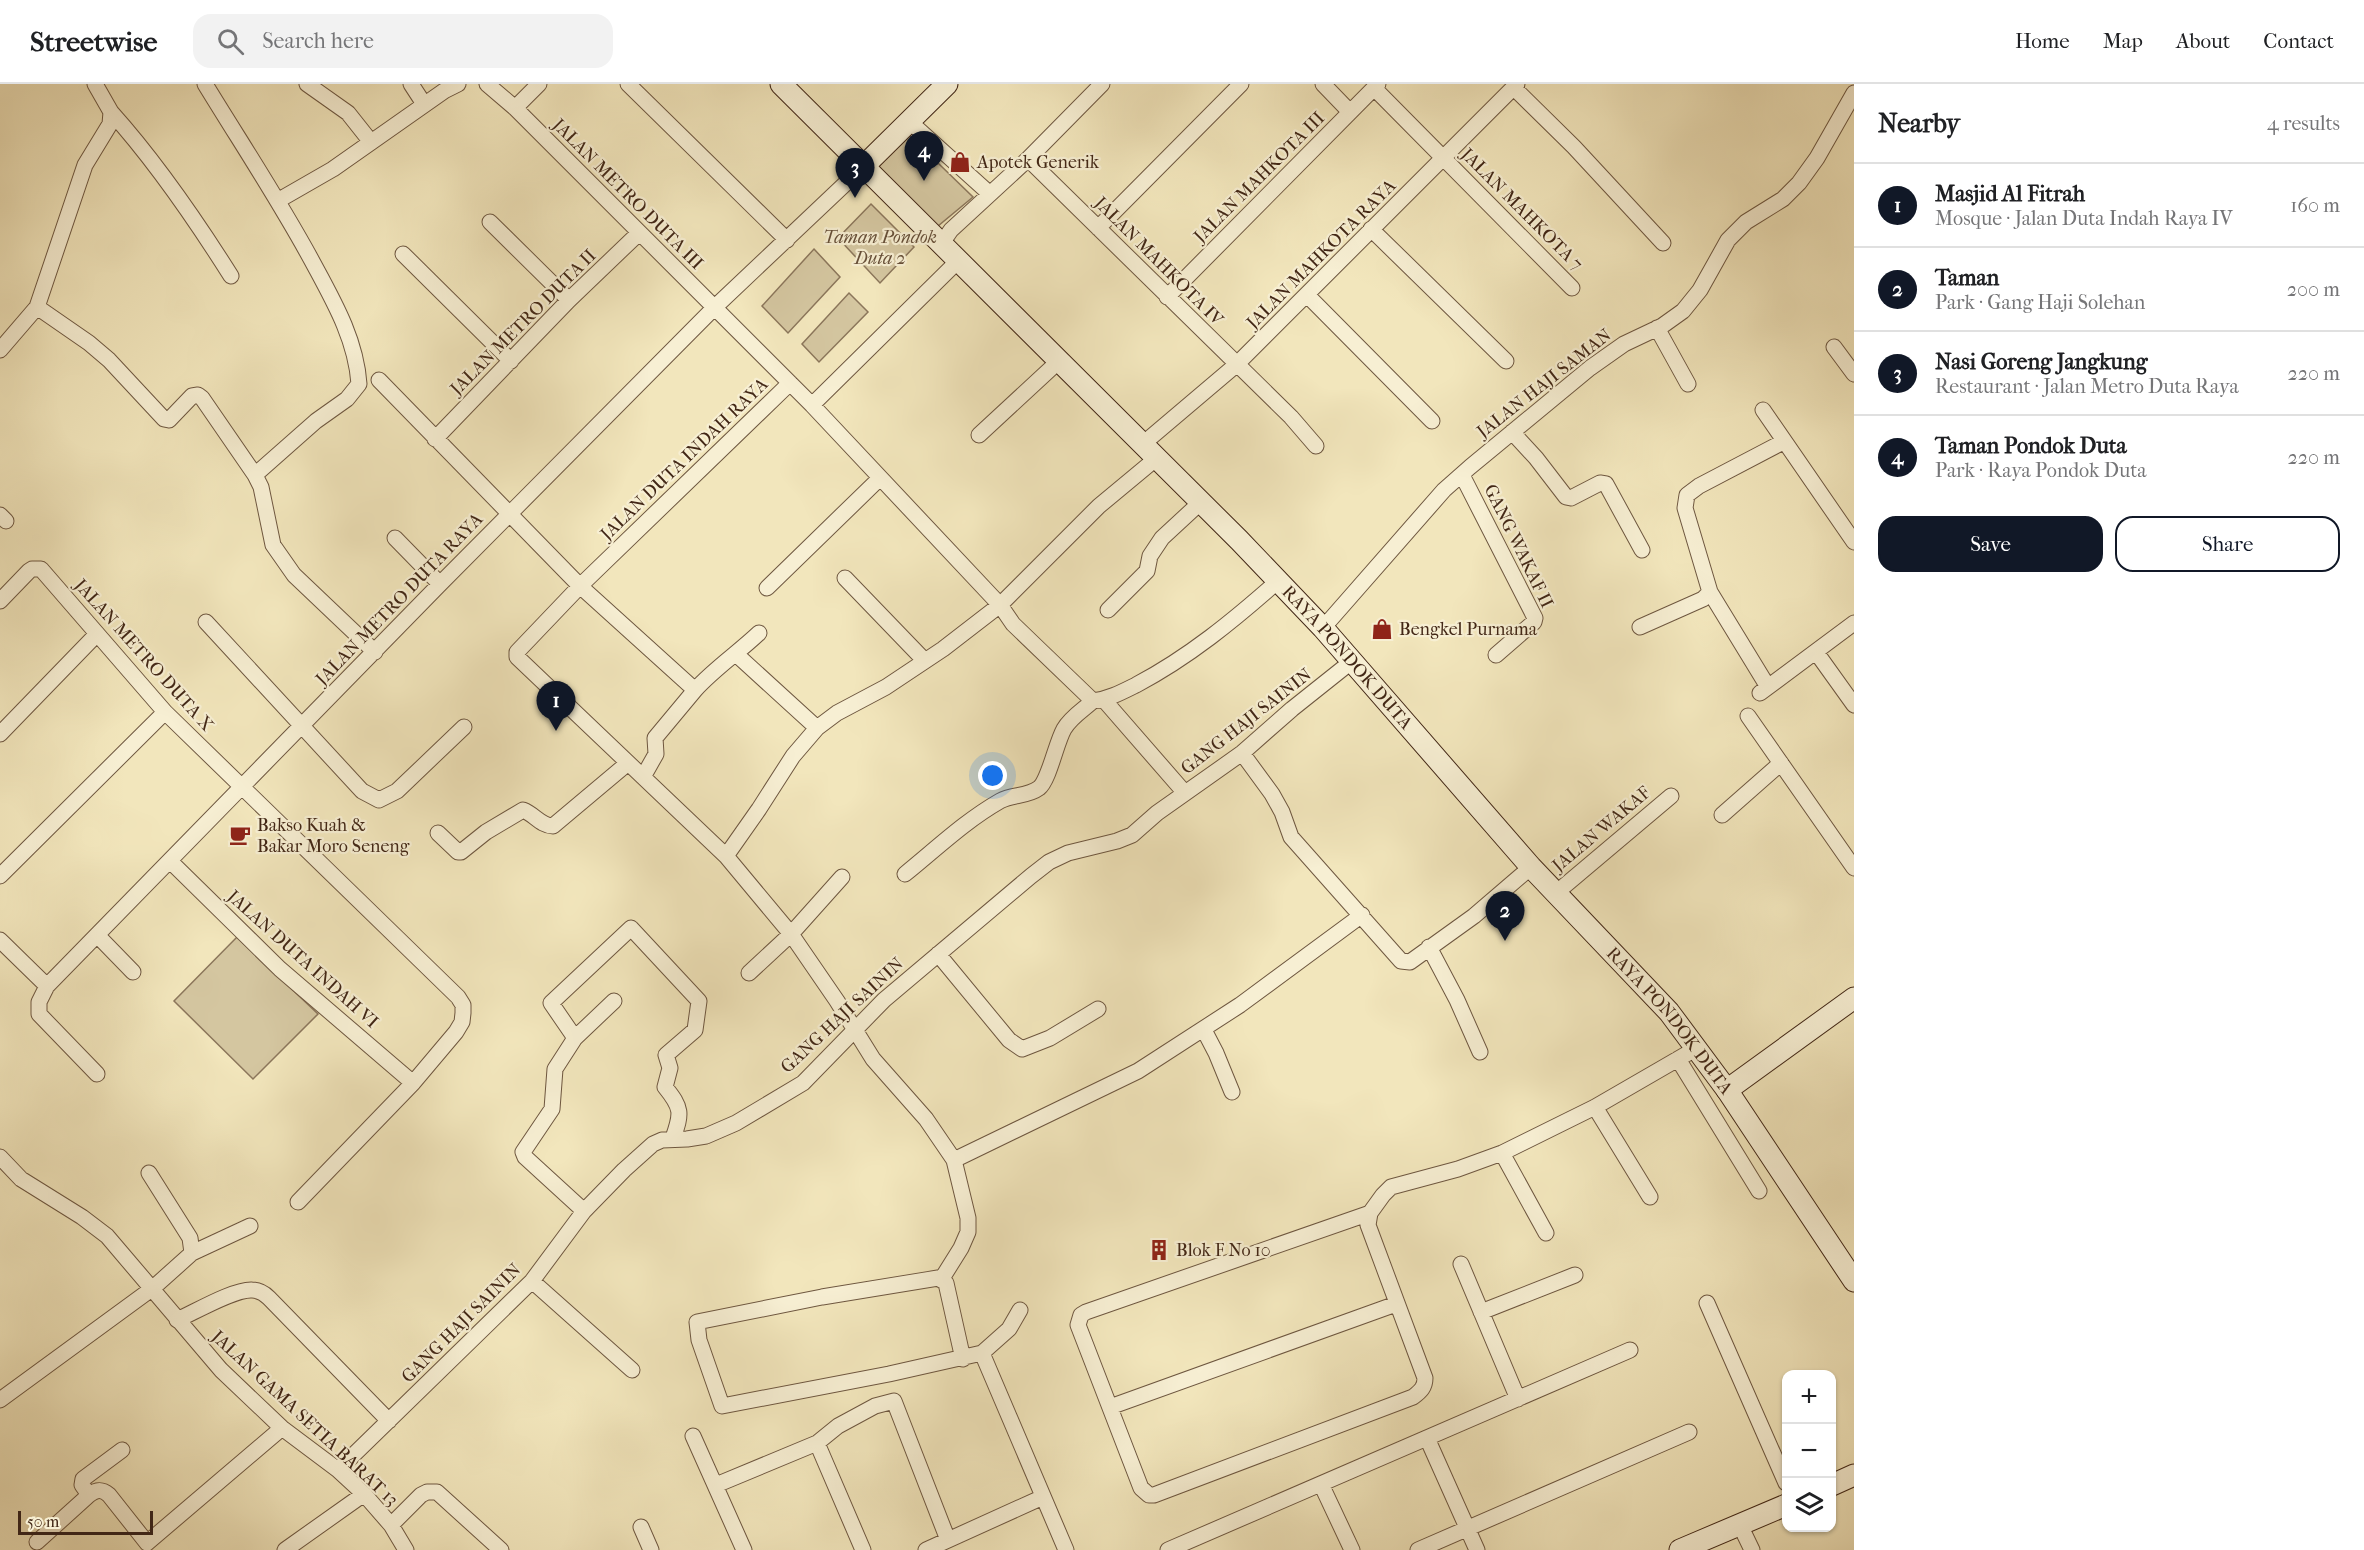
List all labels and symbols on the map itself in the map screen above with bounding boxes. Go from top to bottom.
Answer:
street label: JALAN MAHKOTA III [1188,108,1329,248]
street label: JALAN METRO DUTA III [547,113,707,274]
pin: 4 [904,132,944,181]
street label: JALAN MAHKOTA 7 [1455,143,1587,275]
pin: 3 [836,148,874,198]
shop icon: Apotek Generik [948,150,972,174]
place label: Apotek Generik [976,152,1100,173]
street label: JALAN MAHKOTA RAYA [1241,175,1401,335]
street label: JALAN MAHKOTA IV [1088,191,1228,331]
park label: Taman Pondok Duta 2 [823,227,937,269]
street label: JALAN METRO DUTA II [445,245,601,401]
street label: JALAN HAJI SAMAN [1471,324,1616,444]
street label: JALAN DUTA INDAH RAYA [595,374,773,546]
street label: GANG WAKAF II [1480,481,1558,612]
street label: JALAN METRO DUTA RAYA [310,509,487,691]
street label: JALAN METRO DUTA X [68,573,217,736]
street label: RAYA PONDOK DUTA [1277,582,1417,734]
shop icon: Bengkel Purnama [1370,617,1394,641]
place label: Bengkel Purnama [1399,619,1538,640]
street label: GANG HAJI SAININ [1177,664,1316,779]
pin: 1 [536,682,576,731]
your location [978,761,1007,790]
street label: JALAN WAKAF [1547,782,1655,878]
place label: Bakso Kuah & Bakar Moro Seneng [257,815,410,857]
cafe icon: Bakso Kuah & Bakar Moro Seneng [228,823,252,847]
street label: JALAN DUTA INDAH VI [221,885,382,1033]
pin: 2 [1486,892,1524,941]
street label: RAYA PONDOK DUTA [1602,943,1737,1099]
street label: GANG HAJI SAININ [777,953,908,1078]
building icon: Blok F No 10 [1147,1238,1171,1262]
place label: Blok F No 10 [1176,1240,1271,1261]
street label: GANG HAJI SAININ [397,1259,526,1387]
street label: JALAN GAMA SETIA BARAT 13 [206,1325,402,1510]
scale bar [18,1508,153,1536]

